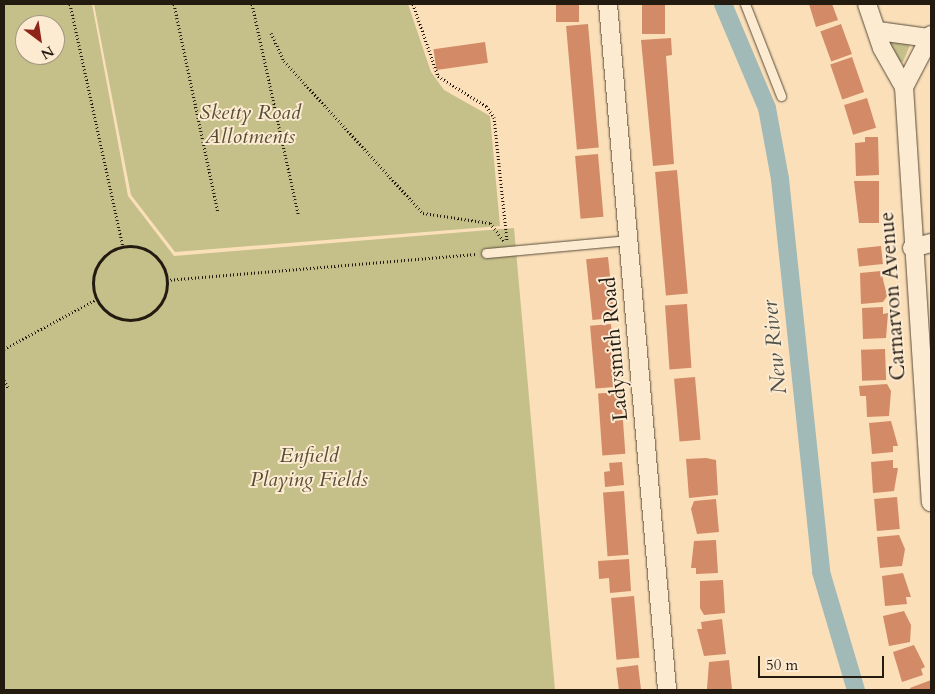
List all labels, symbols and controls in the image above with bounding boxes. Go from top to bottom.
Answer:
north arrow [15,15,65,65]
text: N [37,41,58,64]
park label: Sketty Road Allotments [199,100,301,150]
street label: Carnarvon Avenue [875,211,911,381]
street label: Ladysmith Road [596,276,634,422]
water label: New River [757,299,793,395]
park label: Enfield Playing Fields [250,443,368,493]
scale bar [760,646,886,678]
text: 50 m [766,655,798,675]

